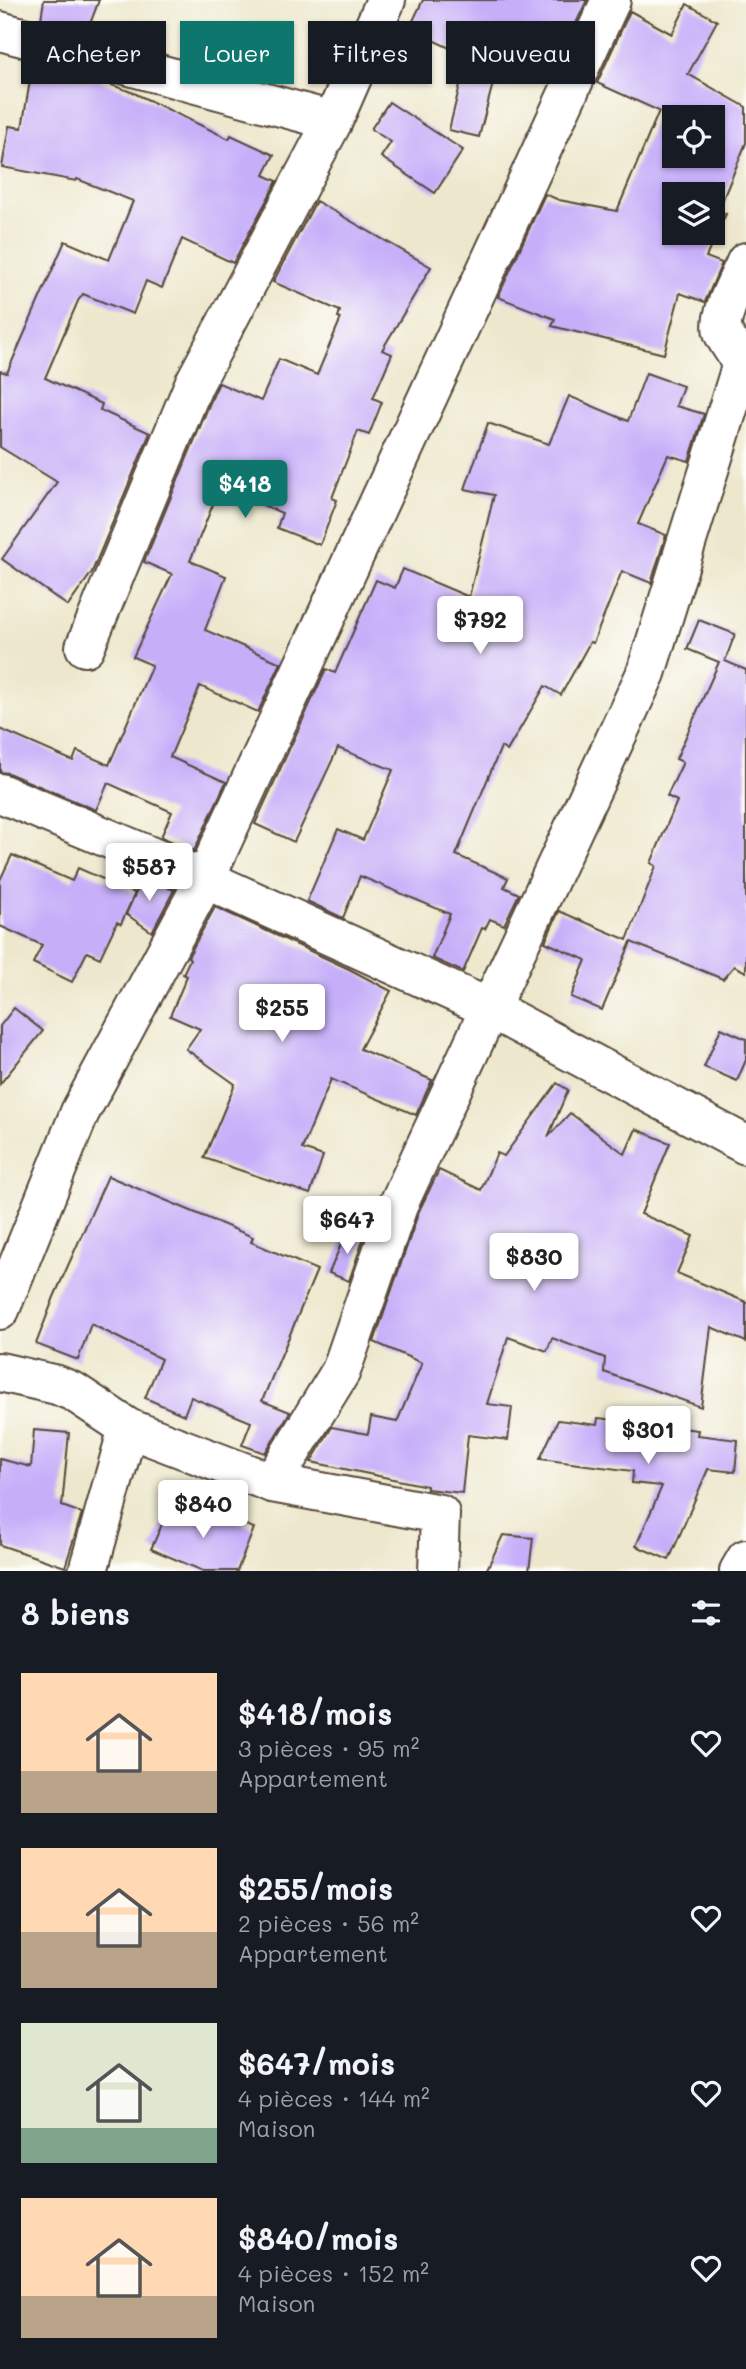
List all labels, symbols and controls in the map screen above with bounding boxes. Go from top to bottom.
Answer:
chip: Acheter [21,21,166,84]
chip: Louer [180,21,294,84]
chip: Filtres [308,21,432,84]
chip: Nouveau [446,21,595,84]
map controls [662,105,725,245]
button: locate [662,105,725,168]
button: layers [662,182,725,245]
pin: $418 [204,461,286,520]
text: $418 [218,468,272,498]
pin: $792 [439,596,521,656]
text: $792 [453,604,507,634]
pin: $587 [108,844,190,903]
text: $587 [122,851,176,881]
pin: $255 [241,984,323,1044]
text: $255 [255,992,309,1022]
pin: $647 [306,1196,388,1256]
text: $647 [319,1204,375,1234]
pin: $830 [493,1234,575,1293]
text: $830 [505,1241,563,1271]
pin: $301 [607,1406,689,1466]
text: $301 [622,1414,675,1444]
pin: $840 [162,1480,244,1540]
text: $840 [174,1488,232,1518]
text: 8 biens [21,1593,130,1633]
icon: filters [687,1594,725,1632]
text: $418/mois [238,1693,392,1733]
icon: home [77,1701,161,1785]
icon: heart [687,1724,725,1762]
text: 3 pièces · 95 m² [238,1733,419,1763]
text: Appartement [238,1763,388,1793]
text: $255/mois [238,1868,393,1908]
icon: home [77,1876,161,1960]
icon: heart [687,1899,725,1937]
text: 2 pièces · 56 m² [238,1908,419,1938]
text: Appartement [238,1938,388,1968]
text: $647/mois [238,2043,395,2083]
icon: home [77,2051,161,2135]
icon: heart [687,2074,725,2112]
text: 4 pièces · 144 m² [238,2083,430,2113]
text: Maison [238,2113,315,2143]
text: $840/mois [238,2218,398,2258]
icon: home [77,2226,161,2310]
icon: heart [687,2249,725,2287]
text: 4 pièces · 152 m² [238,2258,429,2288]
text: Maison [238,2288,315,2318]

